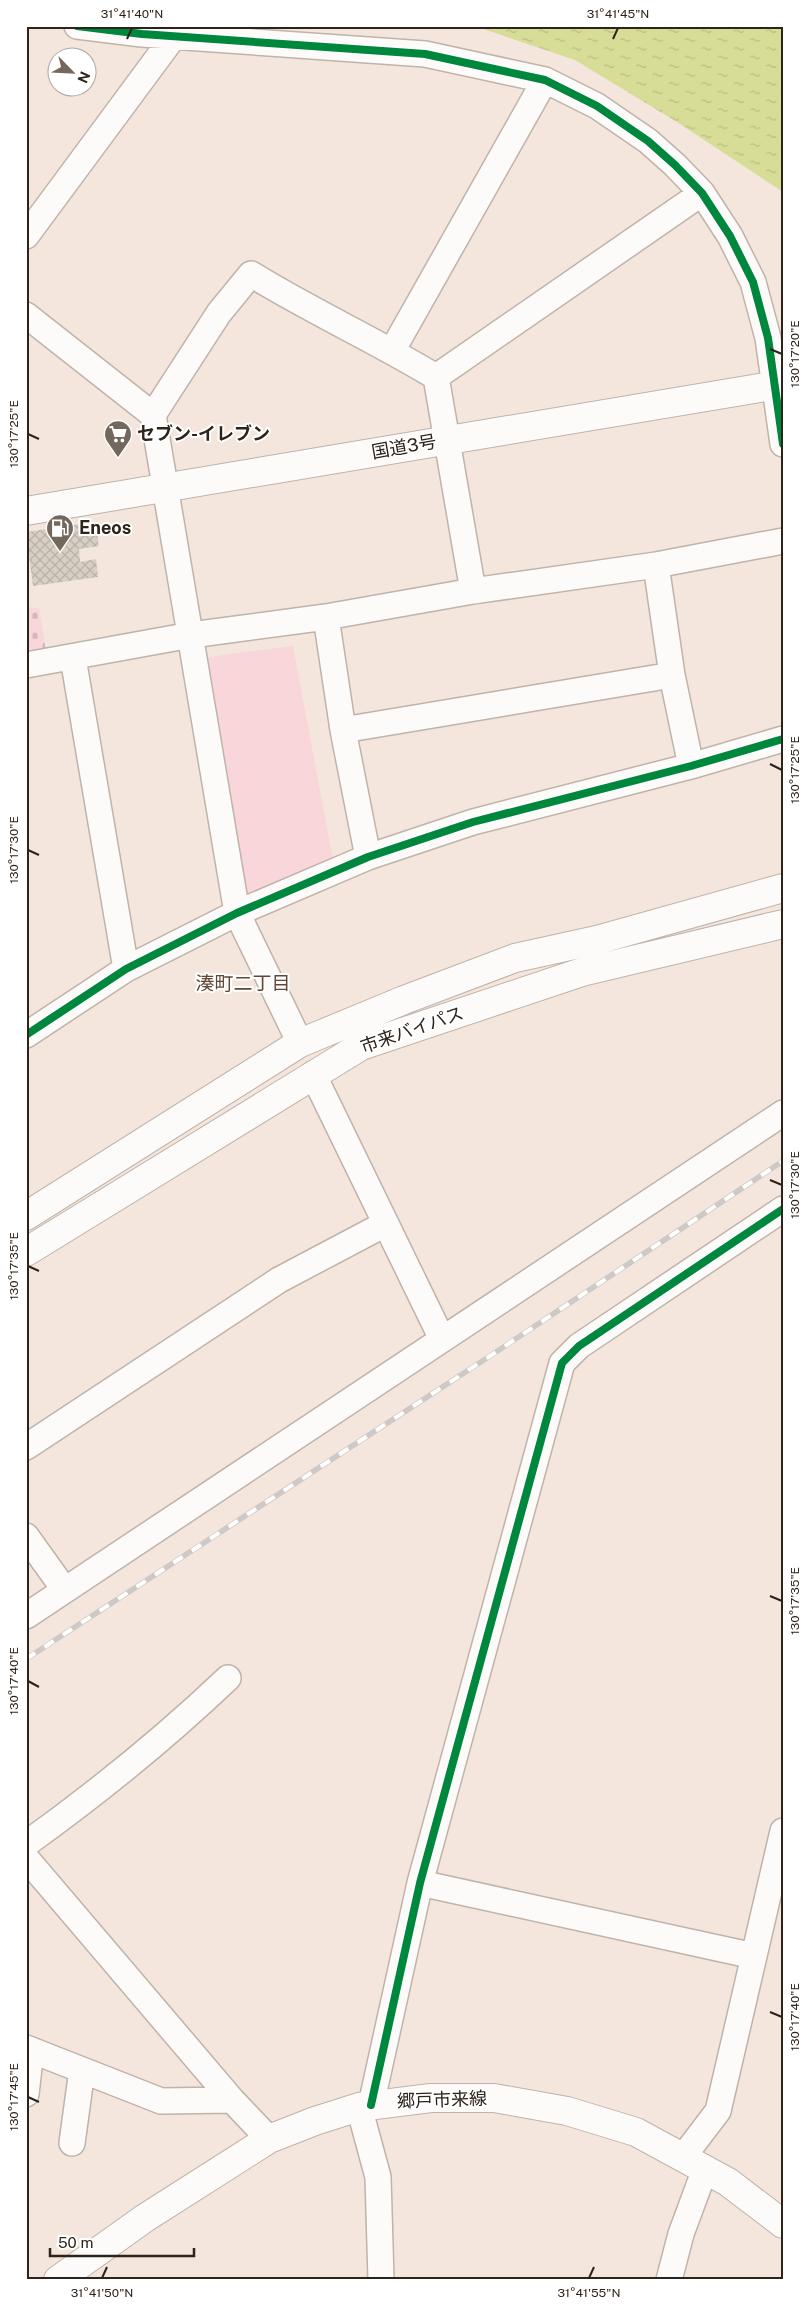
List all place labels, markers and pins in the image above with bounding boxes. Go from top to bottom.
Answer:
supermarket icon: セブン-イレブン [103,419,133,458]
place label: セブン-イレブン [137,423,270,444]
fuel station icon: Eneos [45,513,75,552]
place label: Eneos [79,517,131,538]

